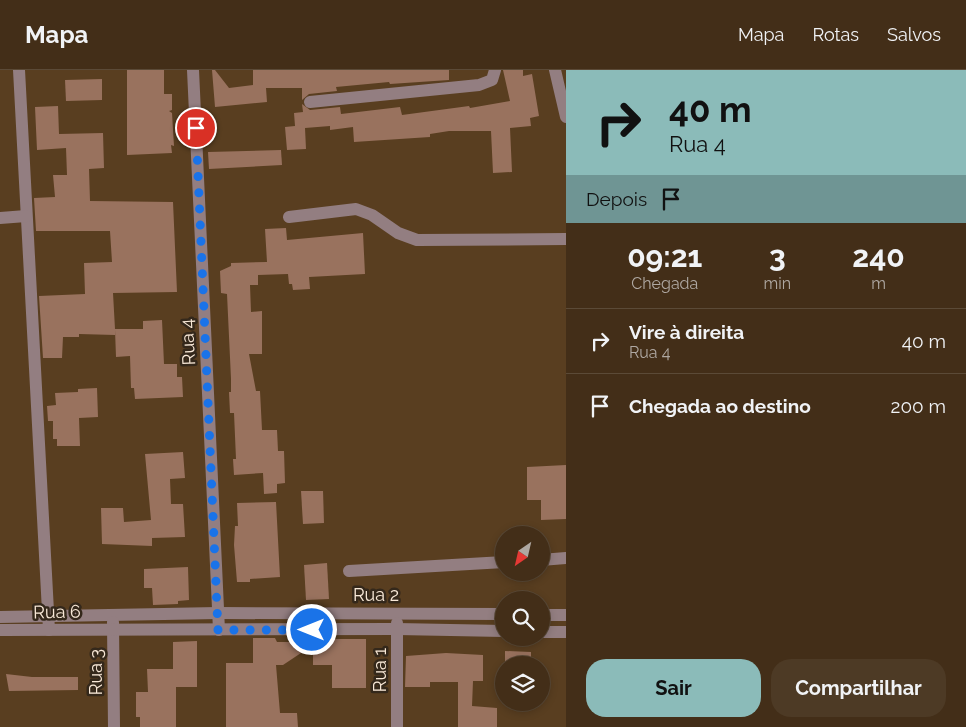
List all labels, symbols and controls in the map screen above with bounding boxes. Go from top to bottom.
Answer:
text: Mapa [25,20,88,49]
text: Mapa [738,24,784,45]
text: Rotas [812,24,859,45]
text: Salvos [887,24,941,45]
text: 40 m [669,89,751,130]
icon: right [586,90,651,155]
pin [175,107,217,149]
icon: arrive [182,114,210,142]
text: Rua 4 [669,131,726,157]
icon: arrive [657,185,685,213]
text: Depois [586,188,647,210]
text: 09:21 [627,239,702,274]
text: 3 [769,239,786,274]
text: 240 [852,239,905,274]
text: Chegada [631,274,698,293]
text: min [764,274,791,293]
text: m [871,274,886,293]
street label: Rua 4 [176,318,199,366]
text: Vire à direita [629,321,744,343]
icon: right [586,327,614,355]
text: 40 m [902,330,946,352]
text: Rua 4 [629,343,670,362]
icon: arrive [586,392,614,420]
text: Chegada ao destino [629,395,811,417]
text: 200 m [891,395,946,417]
north arrow [495,526,550,581]
map controls [495,526,550,711]
street label: Rua 2 [353,584,399,605]
button: search [495,591,550,646]
street label: Rua 6 [33,601,81,622]
position arrow [285,603,337,655]
street label: Rua 1 [369,648,390,692]
street label: Rua 3 [85,649,106,695]
button: layers [495,656,550,711]
button: Sair [586,659,761,717]
button: Compartilhar [771,659,946,717]

